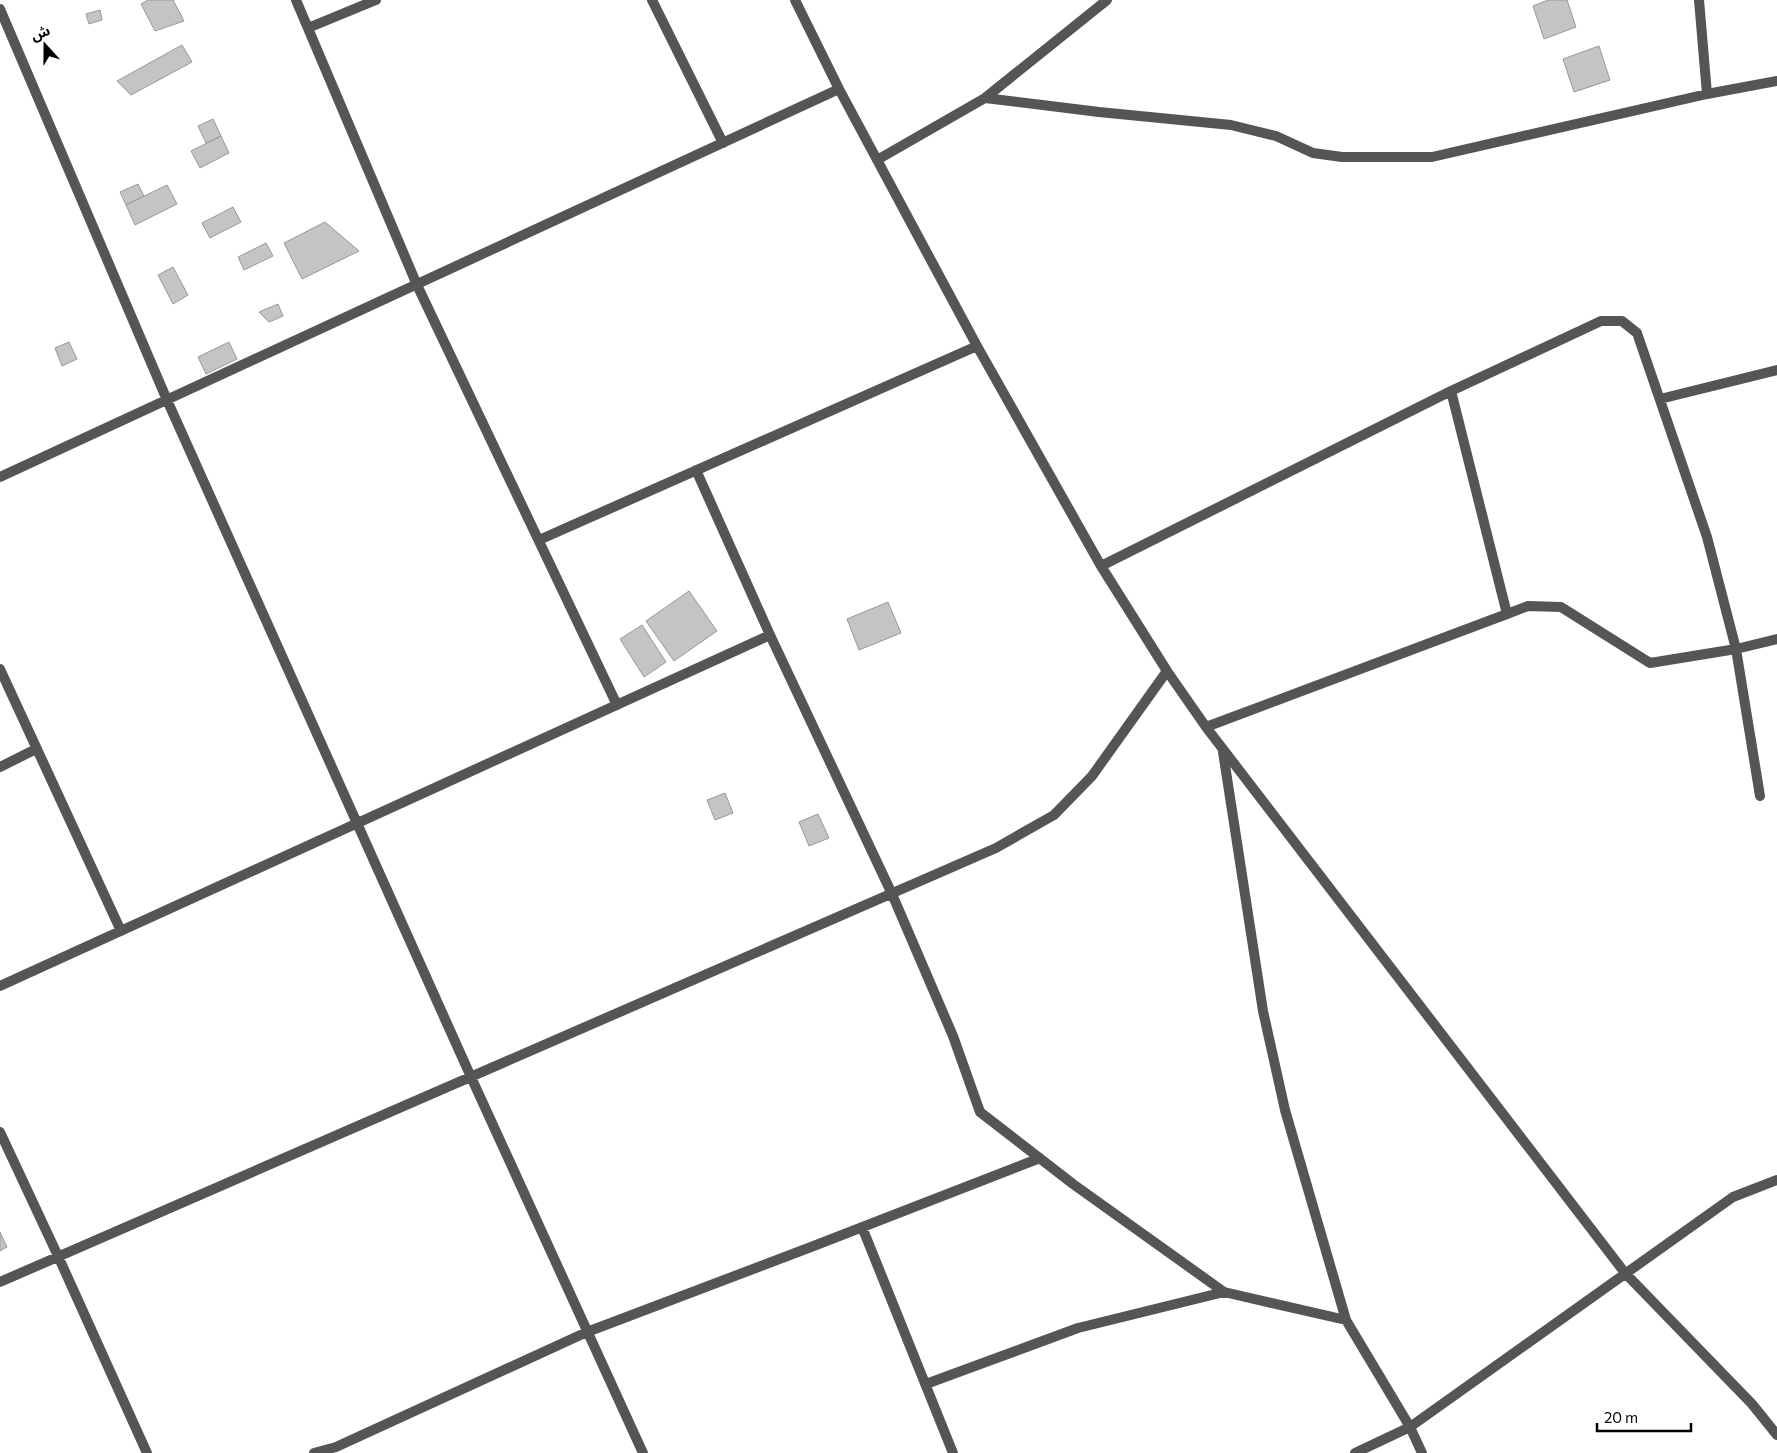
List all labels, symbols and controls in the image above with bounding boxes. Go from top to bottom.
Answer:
north arrow [20,20,70,70]
text: ش [28,21,52,44]
scale bar [1597,1400,1691,1432]
text: 20 m [1604,1408,1638,1426]

